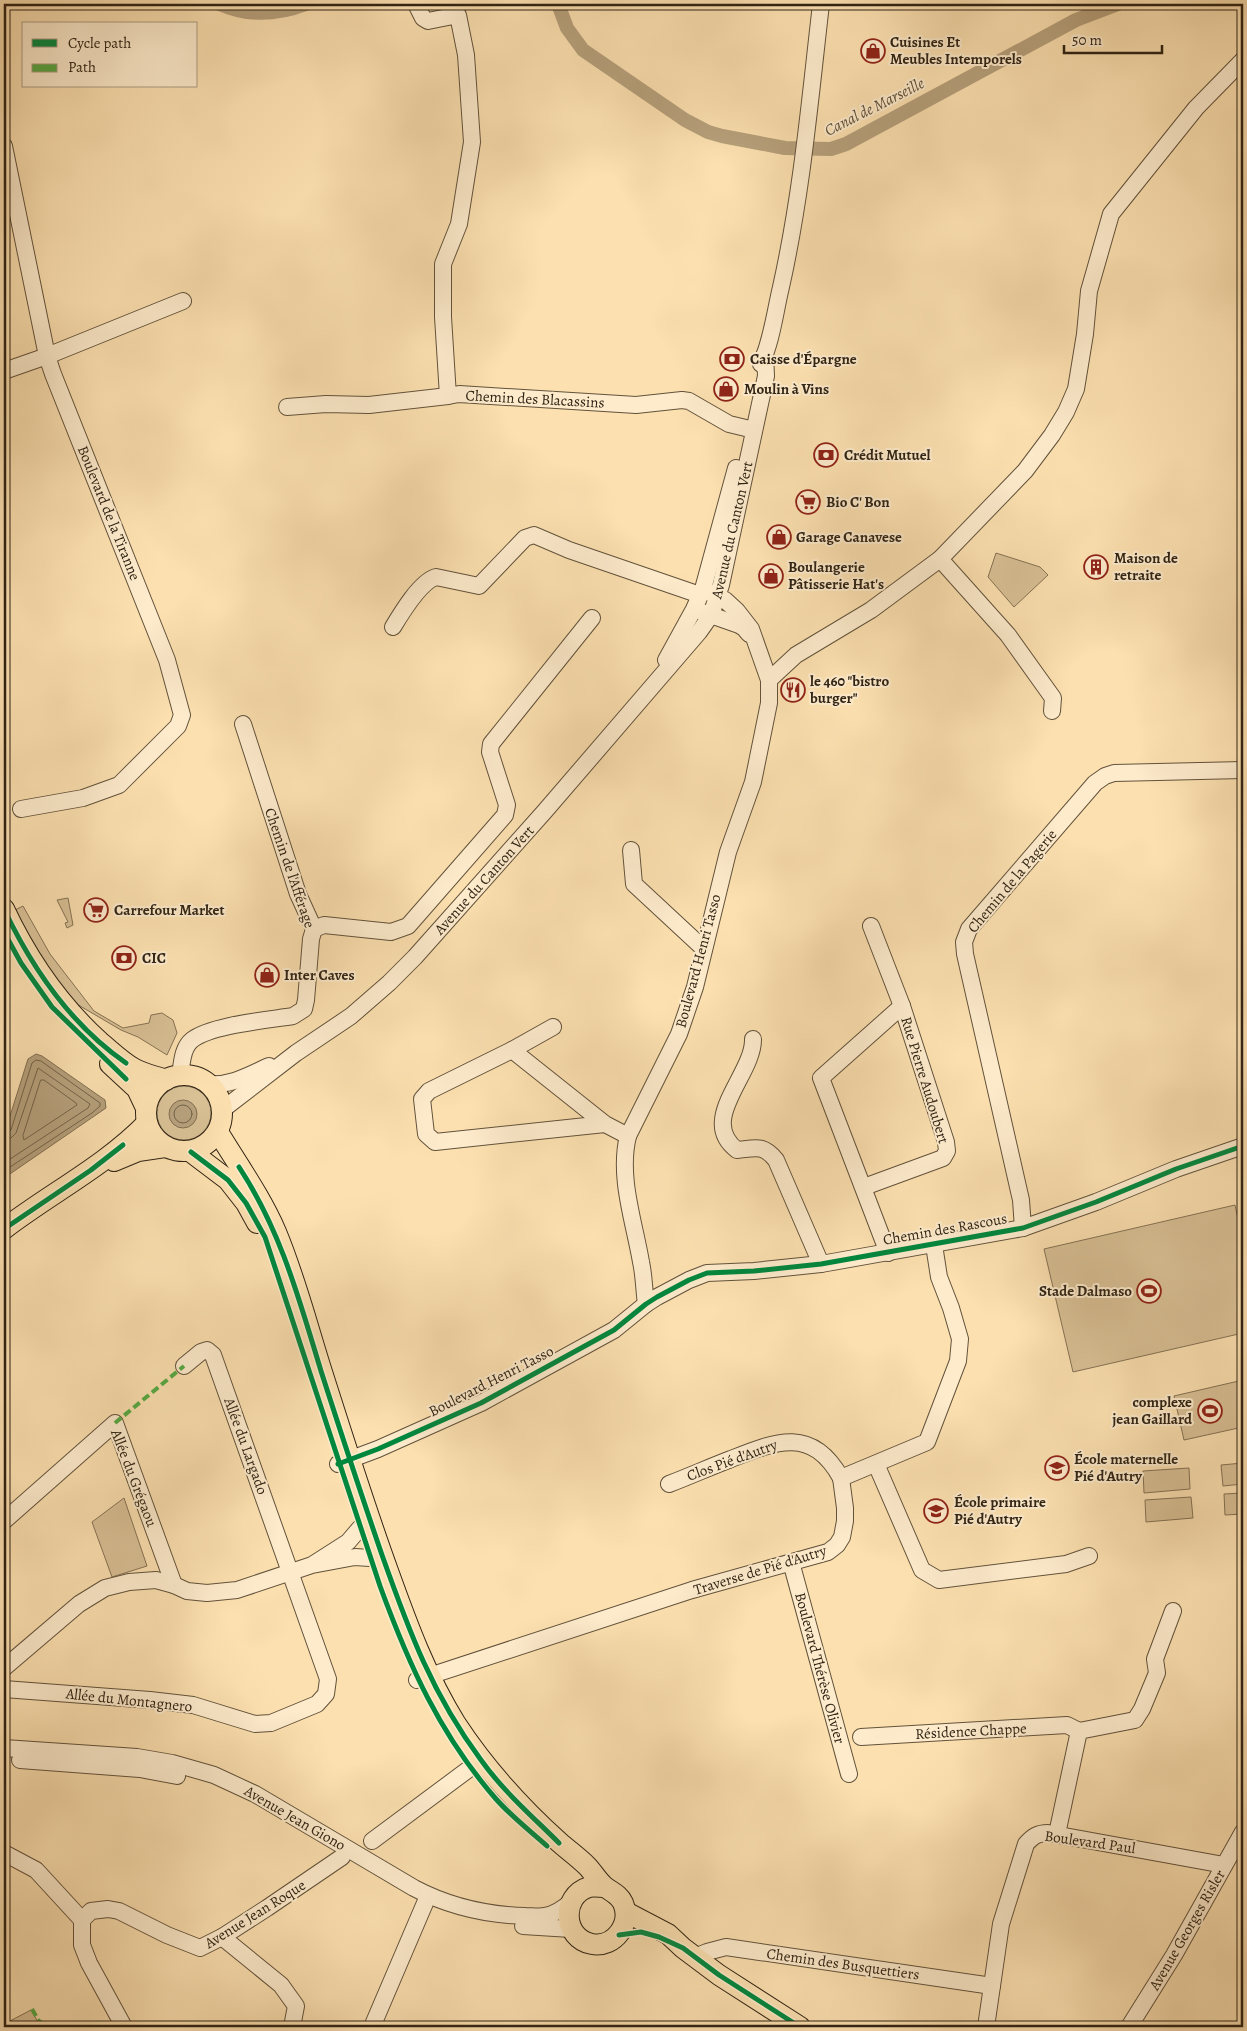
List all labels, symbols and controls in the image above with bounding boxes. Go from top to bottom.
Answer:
legend [22,22,198,88]
scale bar [1064,22,1162,54]
text: 50 m [1072,30,1102,50]
place label: Cuisines Et Meubles Intemporels [890,32,1022,69]
text: Cycle path [68,33,131,53]
shop icon: Cuisines Et Meubles Intemporels [860,38,886,64]
text: Path [68,57,96,77]
water label: Canal de Marseille [821,72,928,142]
bank icon: Caisse d'Épargne [719,346,745,372]
place label: Caisse d'Épargne [750,349,857,369]
shop icon: Moulin à Vins [713,376,739,402]
place label: Moulin à Vins [744,379,829,399]
street label: Chemin des Blacassins [465,385,605,413]
bank icon: Crédit Mutuel [813,442,839,468]
street label: Boulevard de la Tiranne [73,443,145,584]
place label: Crédit Mutuel [844,445,931,465]
street label: Avenue du Canton Vert [706,459,758,602]
supermarket icon: Bio C' Bon [795,489,821,515]
place label: Bio C' Bon [826,492,890,512]
shop icon: Garage Canavese [766,524,792,550]
place label: Garage Canavese [796,527,902,547]
place label: Maison de retraite [1114,548,1178,585]
building icon: Maison de retraite [1083,554,1109,580]
place label: Boulangerie Pâtisserie Hat's [788,557,884,594]
shop icon: Boulangerie Pâtisserie Hat's [758,563,784,589]
place label: le 460 "bistro burger" [809,671,889,708]
restaurant icon: le 460 "bistro burger" [780,677,806,703]
street label: Chemin de l'Afférage [260,805,320,931]
street label: Avenue du Canton Vert [429,821,538,940]
street label: Chemin de la Pagerie [963,825,1061,937]
street label: Boulevard Henri Tasso [671,892,725,1030]
supermarket icon: Carrefour Market [83,897,109,923]
place label: Carrefour Market [114,900,224,920]
bank icon: CIC [111,945,137,971]
place label: CIC [142,948,166,968]
shop icon: Inter Caves [254,962,280,988]
place label: Inter Caves [284,965,355,985]
street label: Rue Pierre Audoubert [896,1014,954,1146]
street label: Chemin des Rascous [881,1208,1009,1250]
sports icon: Stade Dalmaso [1136,1278,1162,1304]
place label: Stade Dalmaso [1039,1281,1132,1301]
street label: Boulevard Henri Tasso [425,1341,557,1421]
place label: complexe jean Gaillard [1112,1392,1193,1429]
street label: Allée du Largado [219,1394,273,1497]
sports icon: complexe jean Gaillard [1197,1398,1223,1424]
street label: Allée du Grégaou [106,1425,162,1531]
street label: Clos Pié d'Autry [684,1434,780,1486]
place label: École maternelle Pié d'Autry [1074,1449,1178,1486]
school or university icon: École maternelle Pié d'Autry [1044,1455,1070,1481]
place label: École primaire Pié d'Autry [954,1492,1046,1529]
school or university icon: École primaire Pié d'Autry [923,1498,949,1524]
street label: Traverse de Pié d'Autry [691,1540,829,1600]
street label: Boulevard Thérèse Olivier [790,1590,850,1746]
street label: Allée du Montagnero [64,1683,193,1717]
street label: Résidence Chappe [915,1718,1027,1744]
street label: Avenue Jean Giono [240,1780,349,1855]
street label: Boulevard Paul [1043,1826,1137,1858]
street label: Avenue Georges Risler [1144,1866,1230,1995]
street label: Avenue Jean Roque [200,1875,310,1954]
street label: Chemin des Busquettiers [765,1943,921,1985]

